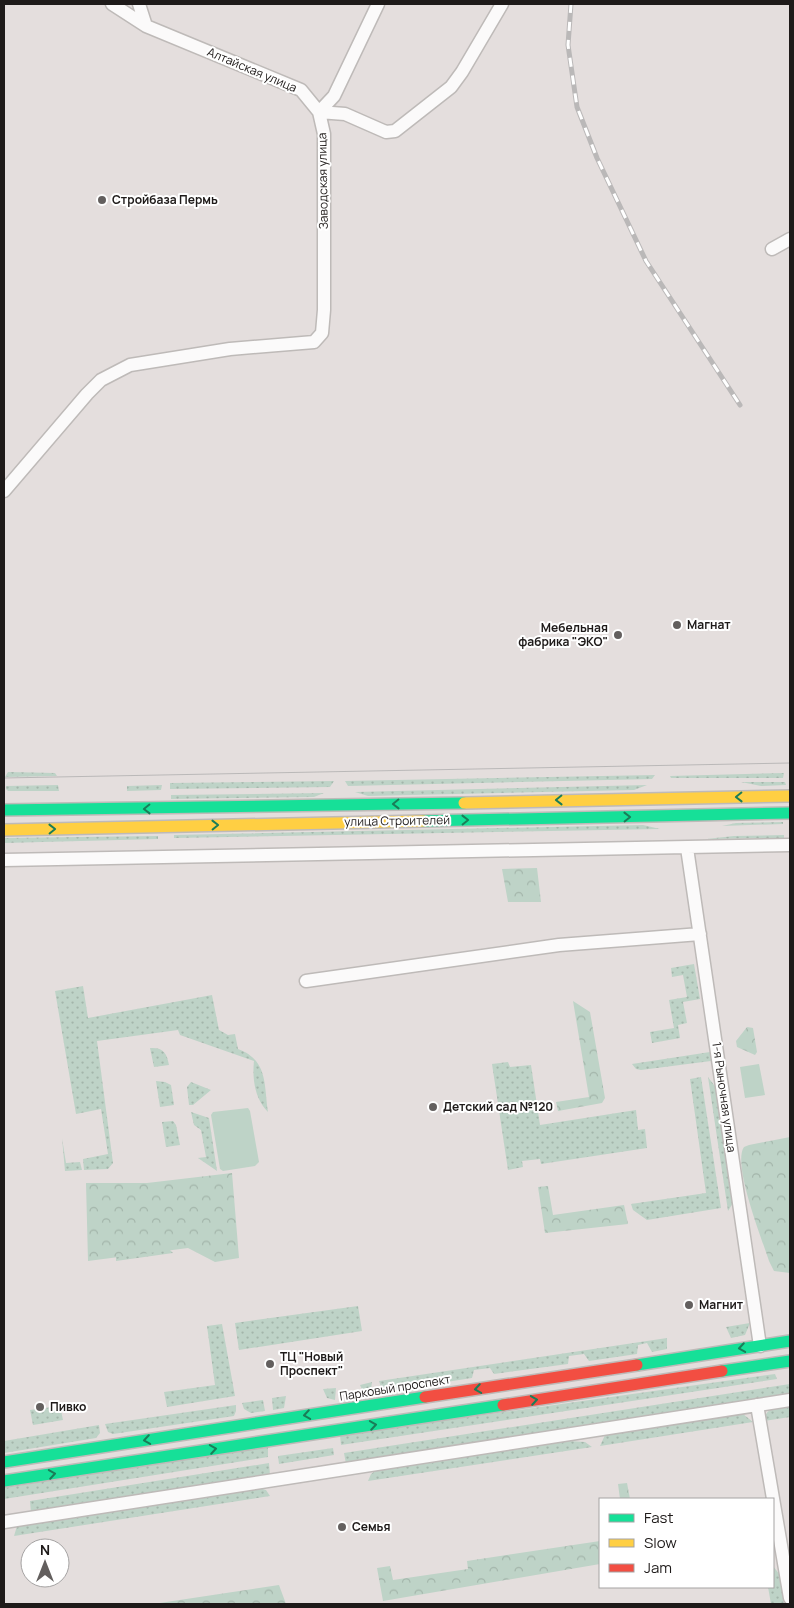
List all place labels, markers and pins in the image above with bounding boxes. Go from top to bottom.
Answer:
place label: Стройбаза Пермь [112,191,218,208]
marker: Стройбаза Пермь [96,194,108,206]
place label: Магнат [687,616,731,633]
place label: Мебельная фабрика "ЭКО" [518,619,608,650]
marker: Магнат [671,619,683,631]
marker: Мебельная фабрика "ЭКО" [612,629,624,641]
place label: Детский сад №120 [443,1098,553,1115]
marker: Детский сад №120 [427,1101,439,1113]
place label: Магнит [699,1296,744,1313]
marker: Магнит [683,1299,695,1311]
place label: ТЦ "Новый Проспект" [280,1348,343,1379]
marker: ТЦ "Новый Проспект" [264,1358,276,1370]
place label: Пивко [50,1398,86,1415]
marker: Пивко [34,1401,46,1413]
place label: Семья [352,1518,390,1535]
marker: Семья [336,1521,348,1533]

